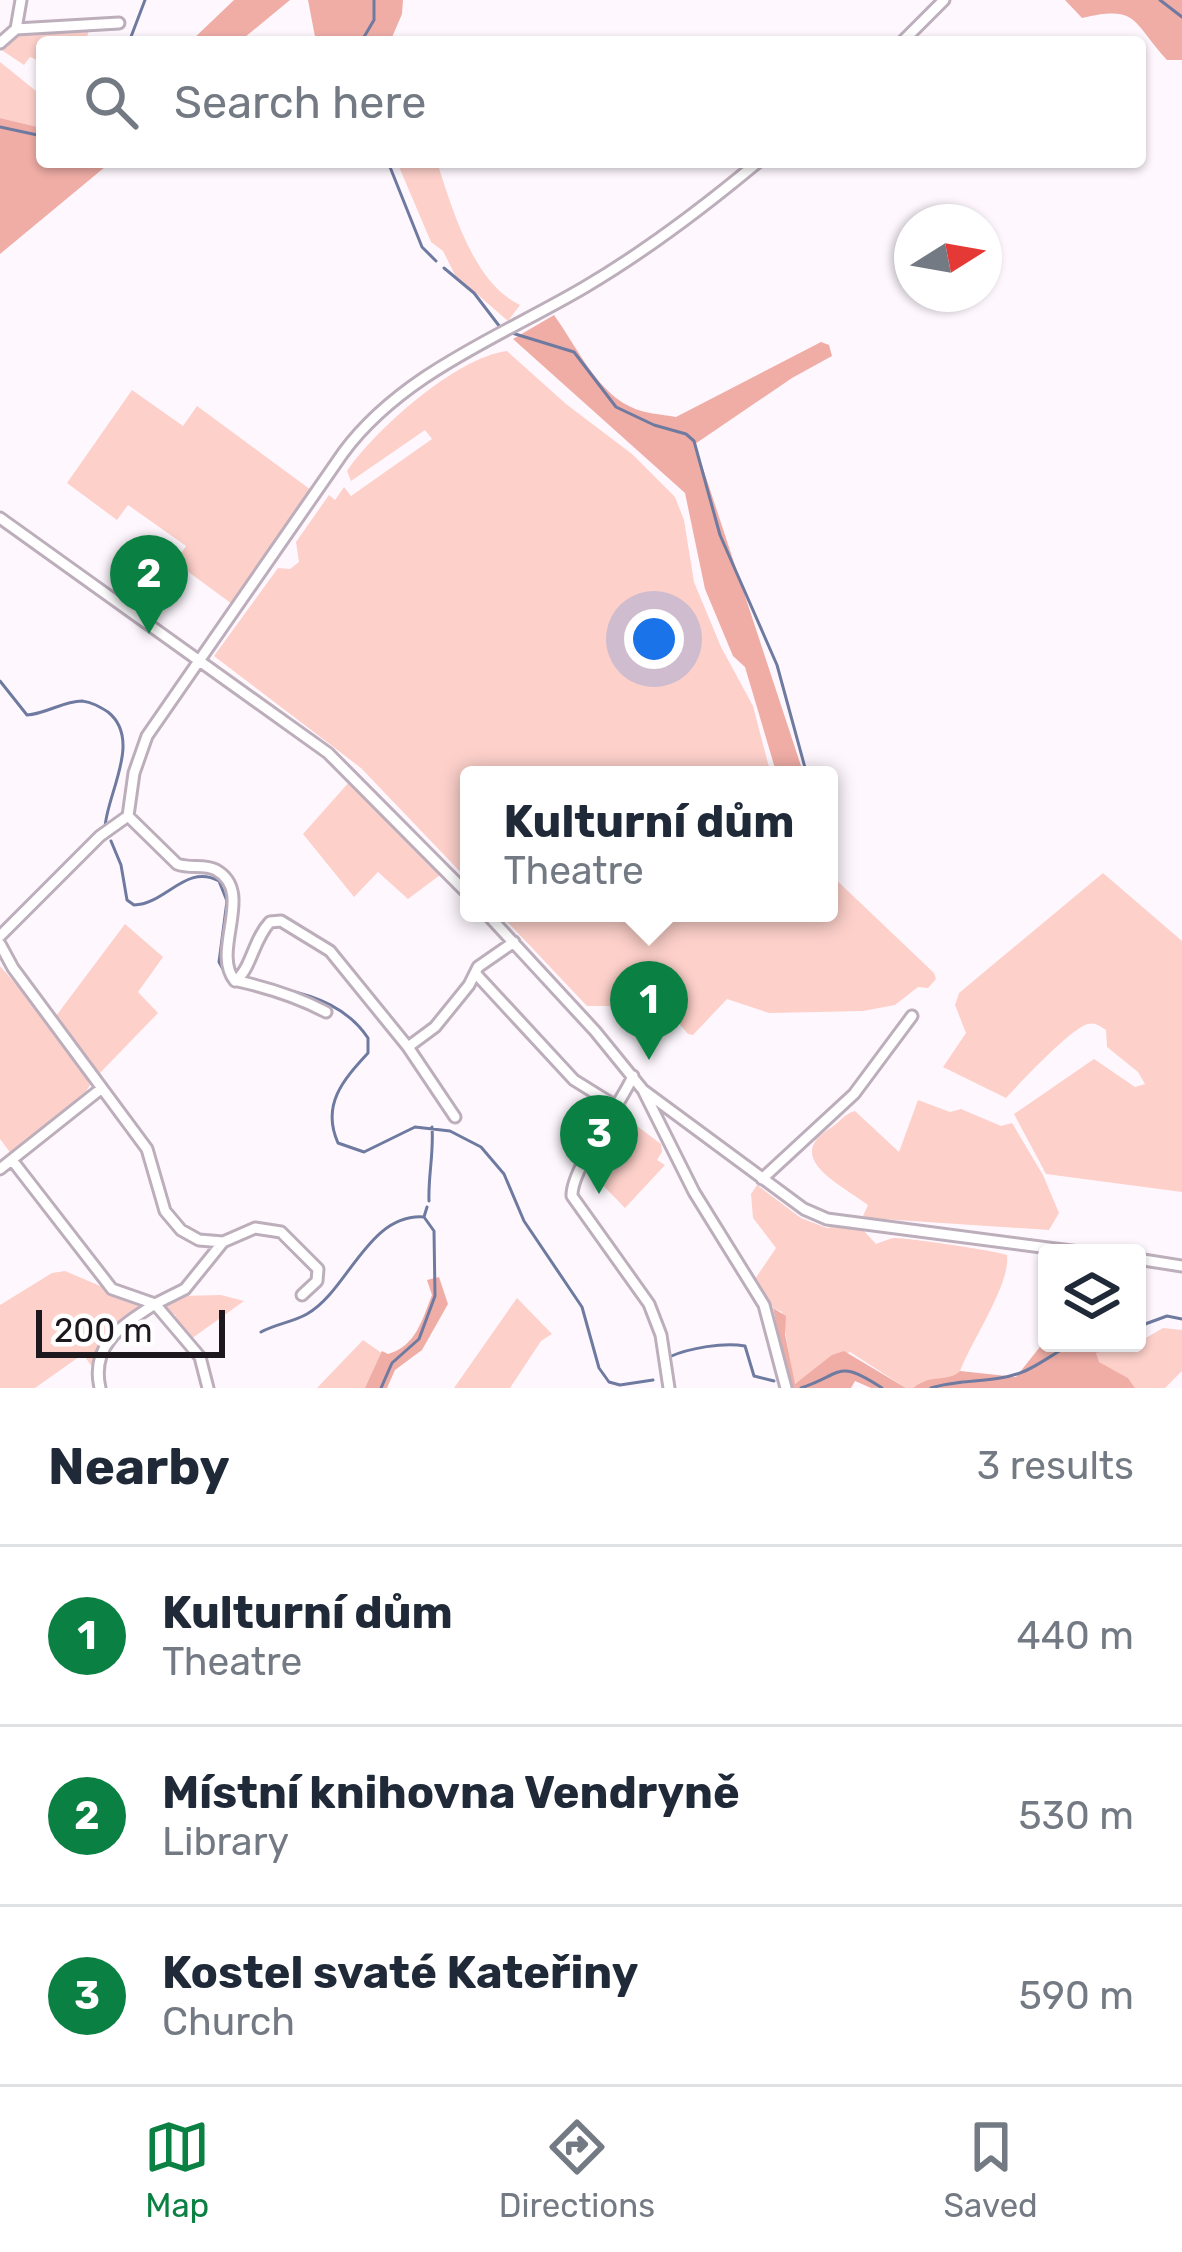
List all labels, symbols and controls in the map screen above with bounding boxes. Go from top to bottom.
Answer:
search box [36,36,1146,168]
icon: search [78,69,144,135]
text: Search here [174,76,426,129]
north arrow [894,204,1002,312]
pin: 2 [110,535,188,634]
your location [624,609,684,669]
popup [460,766,838,922]
text: Kulturní dům [504,795,794,848]
text: Theatre [504,848,644,894]
pin: 1 [610,961,688,1060]
pin: 3 [560,1095,638,1194]
map controls [1038,1244,1146,1352]
button: layers [1038,1244,1146,1352]
scale bar [36,1304,225,1357]
text: 200 m [54,1311,153,1350]
text: Nearby [48,1436,230,1497]
text: 3 results [977,1443,1134,1489]
text: Kulturní dům [162,1586,453,1639]
text: 1 [77,1613,97,1659]
text: 440 m [1017,1613,1134,1659]
text: Theatre [162,1639,302,1685]
text: Místní knihovna Vendryně [162,1766,740,1819]
text: 2 [74,1793,100,1839]
text: 530 m [1018,1793,1134,1839]
text: Library [162,1819,289,1865]
text: Kostel svaté Kateřiny [162,1946,638,1999]
text: 3 [74,1973,100,2019]
text: 590 m [1019,1973,1134,2019]
text: Church [162,1999,295,2045]
tab: Map [144,2114,210,2225]
tab: Directions [499,2114,655,2225]
tab: Saved [944,2114,1038,2225]

